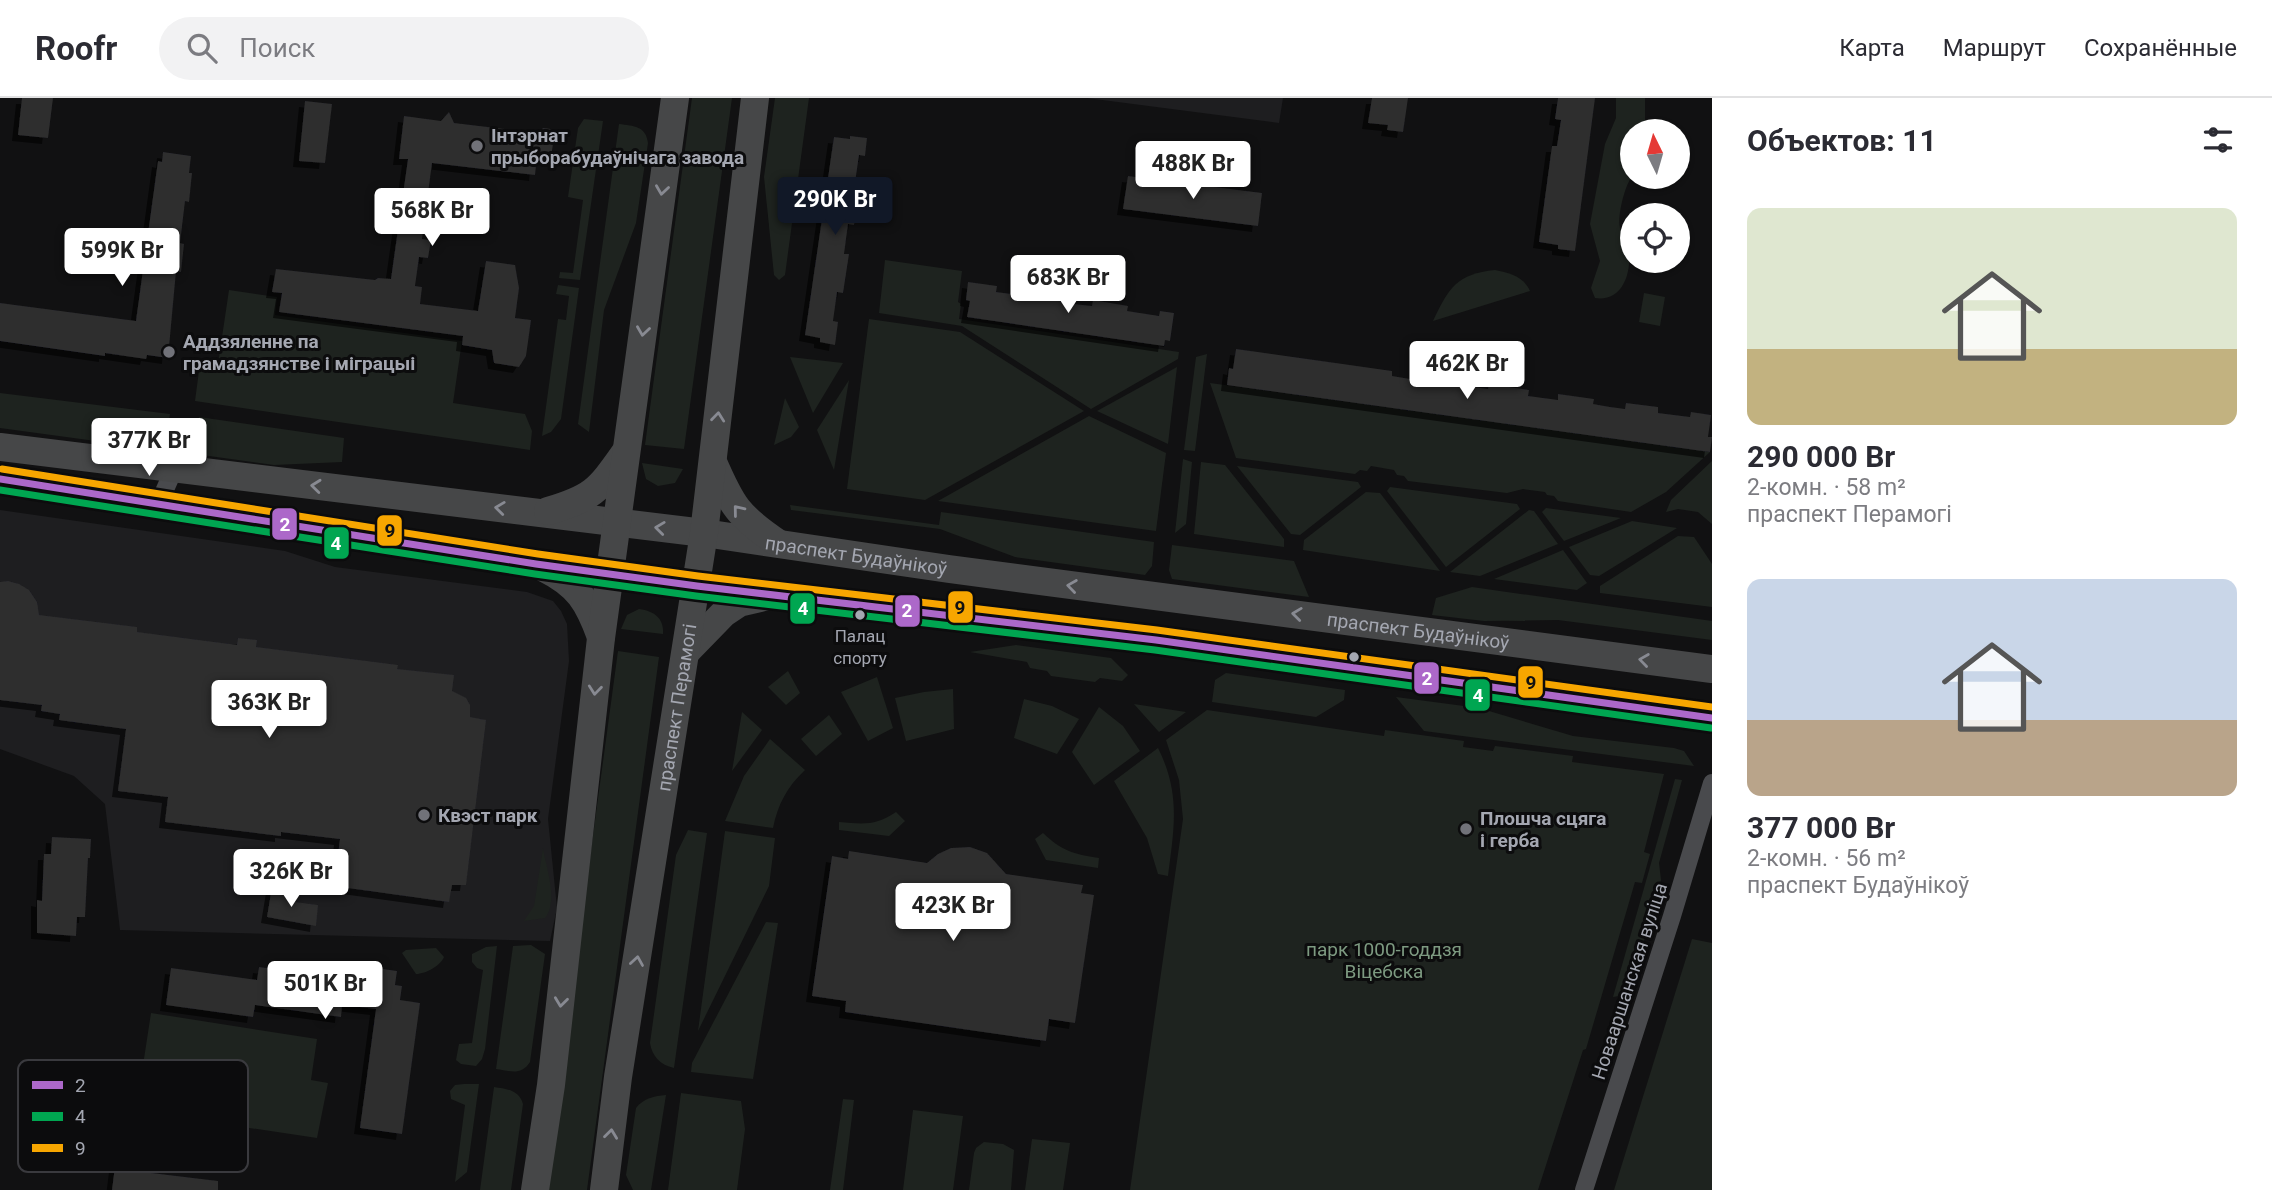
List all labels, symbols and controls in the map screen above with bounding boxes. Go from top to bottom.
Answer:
search box [159,17,649,80]
text: Roofr [35,29,117,68]
icon: search [183,29,221,67]
text: Поиск [239,33,315,63]
text: Карта [1839,34,1905,62]
text: Маршрут [1943,34,2046,62]
text: Сохранённые [2084,34,2237,62]
north arrow [1620,119,1690,189]
map controls [1620,119,1690,273]
icon: filters [2199,121,2237,159]
text: Объектов: 11 [1747,123,1937,158]
place label: Інтэрнат прыборабудаўнічага завода [491,124,744,169]
marker: Інтэрнат прыборабудаўнічага завода [469,138,485,154]
pin: 488K Br [1128,141,1258,201]
text: 488K Br [1151,150,1235,177]
pin: 290K Br [770,178,900,237]
one-way arrow [655,184,670,196]
text: 290K Br [793,186,877,213]
pin: 568K Br [367,188,497,248]
text: 568K Br [390,197,474,224]
button: locate [1620,203,1690,273]
pin: 599K Br [57,228,187,288]
text: 599K Br [80,237,164,264]
icon: home [1929,253,2055,379]
pin: 683K Br [1003,256,1133,315]
text: 683K Br [1026,264,1110,291]
one-way arrow [635,325,650,336]
place label: Аддзяленне па грамадзянстве і міграцыі [183,330,415,375]
pin: 462K Br [1402,342,1532,401]
marker: Аддзяленне па грамадзянстве і міграцыі [161,344,177,360]
text: 462K Br [1425,350,1509,377]
one-way arrow [710,411,725,422]
pin: 377K Br [84,418,214,478]
text: 377K Br [107,427,191,454]
text: 290 000 Br [1747,439,1895,474]
text: 2-комн. · 58 m² [1747,474,1906,501]
one-way arrow [310,478,322,493]
one-way arrow [494,500,506,515]
text: праспект Перамогі [1747,501,1952,528]
one-way arrow [734,506,747,518]
line badge: 2 [271,507,298,541]
text: 2 [280,513,291,536]
line badge: 9 [376,514,403,547]
text: 9 [385,519,395,542]
one-way arrow [655,520,666,535]
line badge: 4 [323,526,350,560]
street label: праспект Будаўнікоў [764,531,949,581]
text: 4 [331,532,342,555]
one-way arrow [1066,578,1078,593]
line badge: 9 [947,590,974,624]
line badge: 4 [789,592,816,625]
line badge: 2 [894,594,921,628]
text: 9 [955,596,965,619]
text: 4 [798,597,809,620]
text: 2 [902,599,913,622]
one-way arrow [1292,607,1303,622]
marker: Палац спорту [853,608,867,622]
street label: праспект Будаўнікоў [1326,608,1511,654]
street label: праспект Перамогі [652,622,701,793]
icon: home [1929,624,2055,750]
place label: Палац спорту [833,626,887,668]
unlabelled marker [1347,650,1361,664]
one-way arrow [1639,653,1650,668]
line badge: 2 [1413,661,1440,695]
line badge: 9 [1517,665,1544,699]
text: 2 [1422,667,1433,690]
text: 9 [1526,671,1536,694]
line badge: 4 [1464,678,1491,712]
pin: 363K Br [204,680,334,740]
one-way arrow [588,684,603,696]
text: 4 [1473,684,1484,707]
text: 363K Br [227,689,311,716]
place label: Квэст парк [438,804,538,827]
marker: Квэст парк [416,807,432,823]
place label: Плошча сцяга і герба [1480,807,1606,852]
text: 377 000 Br [1747,810,1895,845]
marker: Плошча сцяга і герба [1458,821,1474,837]
text: 2-комн. · 56 m² [1747,845,1906,872]
pin: 326K Br [226,850,356,909]
text: 326K Br [249,858,333,885]
text: праспект Будаўнікоў [1747,872,1969,899]
street label: Новааршанская вуліца [1587,880,1672,1082]
pin: 423K Br [888,884,1018,943]
text: 423K Br [911,892,995,919]
park label: парк 1000-годдзя Віцебска [1306,938,1462,983]
one-way arrow [629,956,644,967]
pin: 501K Br [260,962,390,1021]
text: 501K Br [283,970,367,997]
one-way arrow [553,996,568,1007]
legend [18,1060,248,1172]
text: 2 [75,1074,86,1097]
text: 4 [75,1105,86,1128]
one-way arrow [604,1128,619,1139]
text: 9 [75,1137,86,1160]

